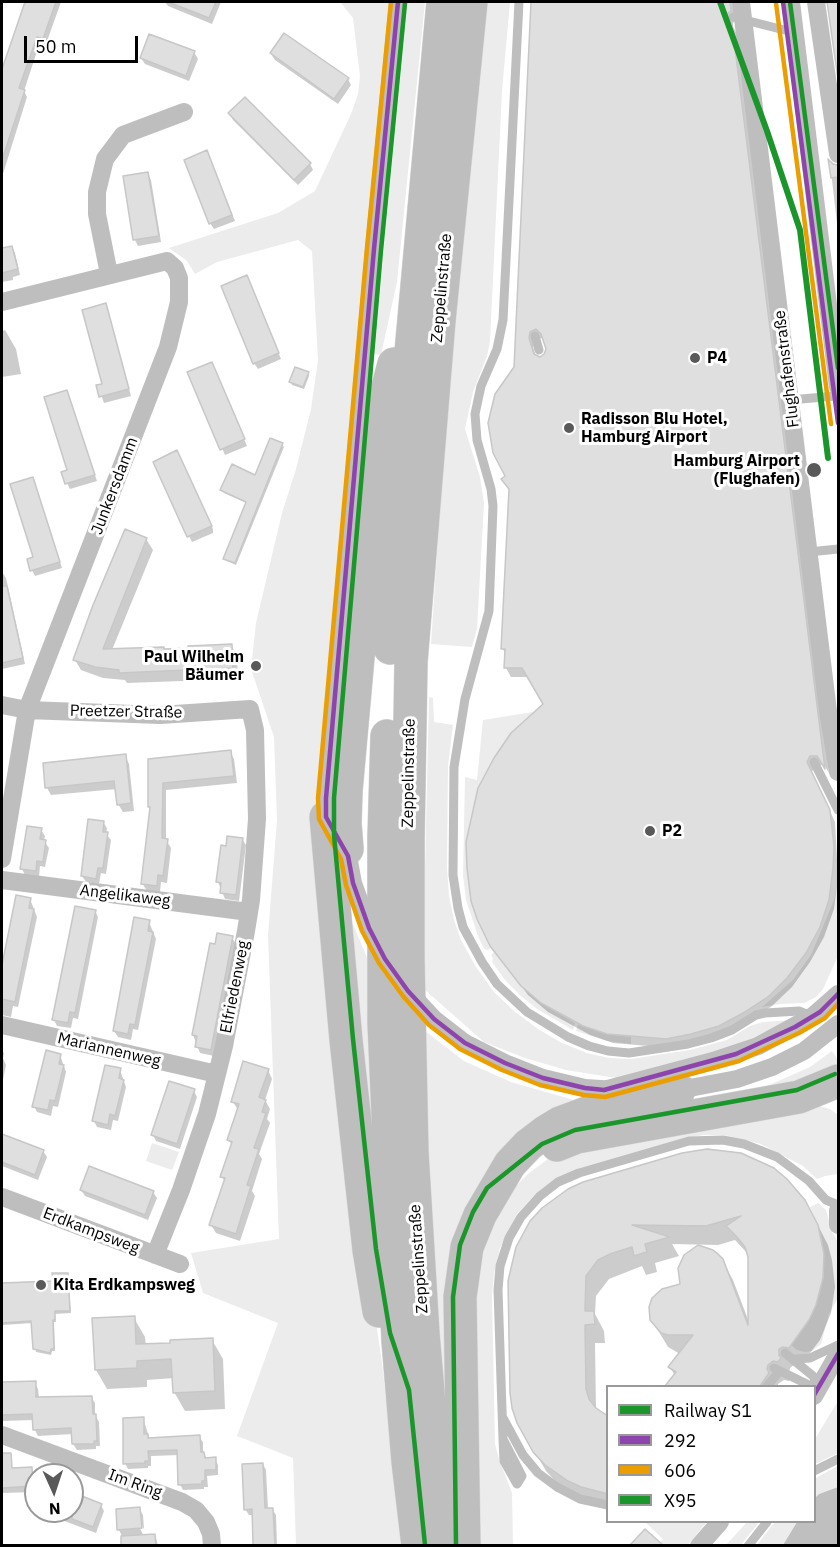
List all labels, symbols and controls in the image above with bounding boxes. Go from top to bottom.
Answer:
scale bar [27,24,141,62]
text: 50 m [35,35,77,58]
street label: Zeppelinstraße [428,233,456,343]
street label: Flughafenstraße [770,309,804,429]
place label: P4 [707,348,727,368]
marker: P4 [688,351,702,365]
place label: Radisson Blu Hotel, Hamburg Airport [581,409,728,447]
marker: Radisson Blu Hotel, Hamburg Airport [562,421,576,435]
street label: Junkersdamm [88,435,142,537]
place label: Hamburg Airport (Flughafen) [673,451,800,489]
marker: Hamburg Airport (Flughafen) [805,461,823,479]
place label: Paul Wilhelm Bäumer [144,647,244,685]
marker: Paul Wilhelm Bäumer [249,659,263,673]
street label: Preetzer Straße [70,701,182,723]
street label: Zeppelinstraße [398,718,420,828]
place label: P2 [662,821,682,841]
marker: P2 [643,824,657,838]
street label: Angelikaweg [79,881,171,911]
street label: Elfriedenweg [217,939,253,1035]
street label: Mariannenweg [56,1029,162,1071]
street label: Erdkampsweg [40,1204,142,1258]
street label: Zeppelinstraße [406,1204,432,1314]
place label: Kita Erdkampsweg [53,1275,195,1295]
marker: Kita Erdkampsweg [34,1278,48,1292]
legend [606,1385,816,1523]
text: Railway S1 [664,1399,752,1422]
text: 292 [664,1429,696,1452]
text: 606 [664,1459,696,1482]
north arrow [24,1463,84,1523]
street label: Im Ring [105,1465,165,1503]
text: X95 [664,1489,697,1512]
text: N [49,1499,61,1519]

